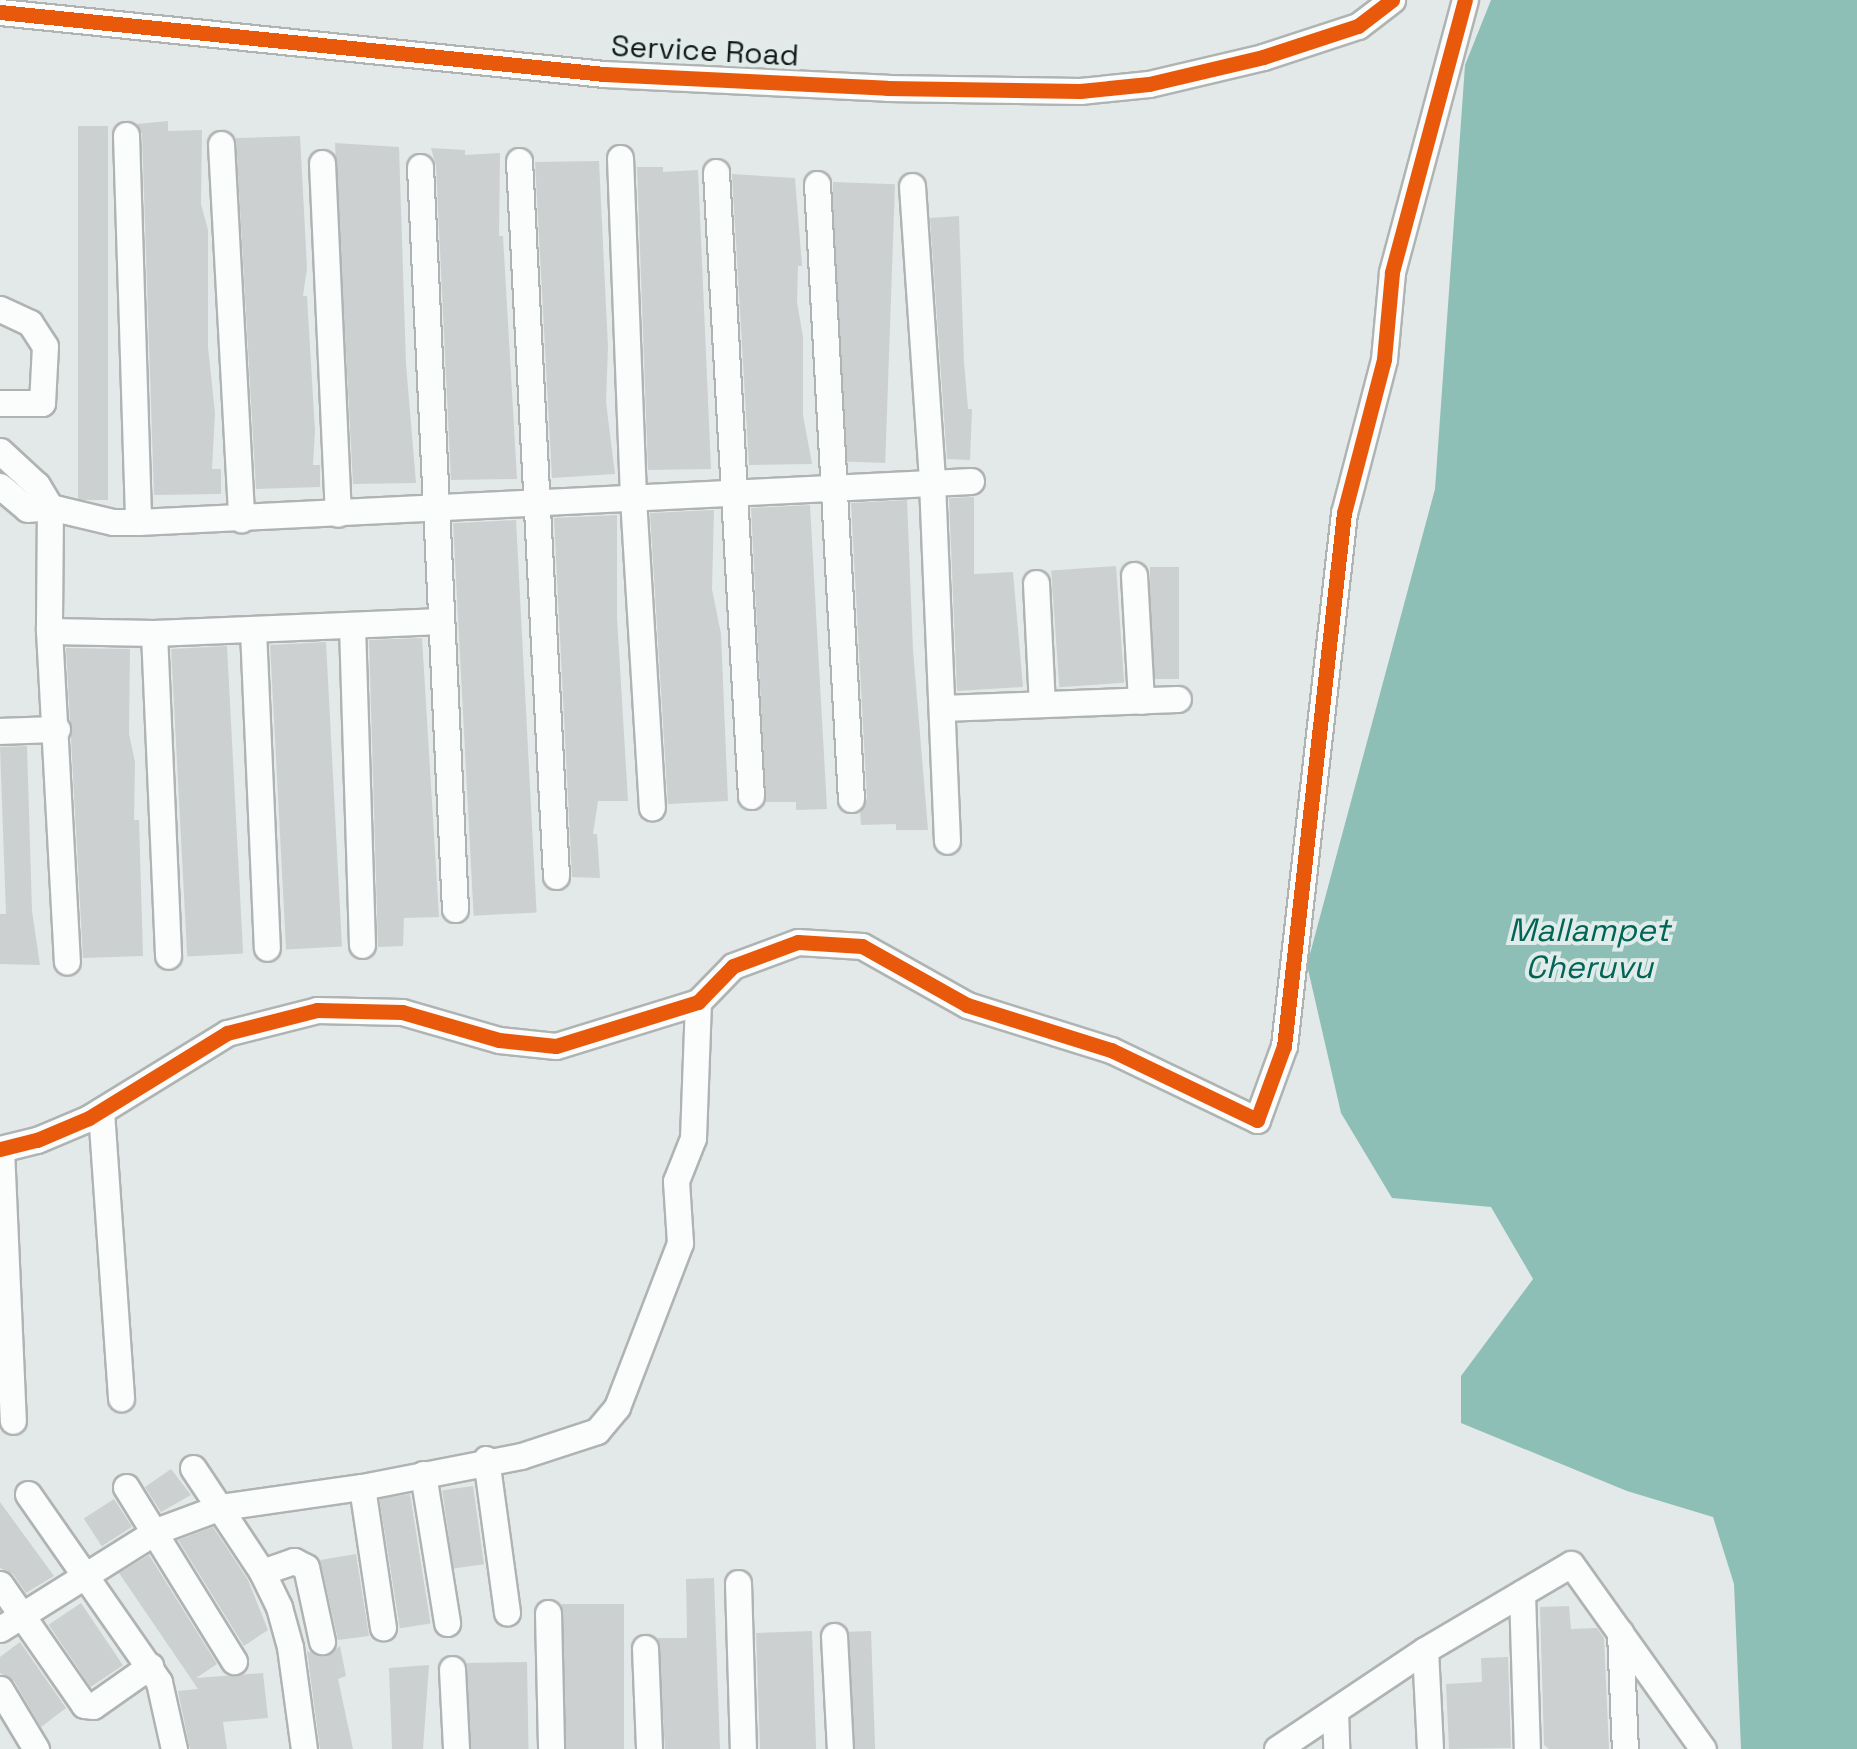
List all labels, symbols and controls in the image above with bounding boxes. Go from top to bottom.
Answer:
street label: Service Road [610,28,800,74]
water label: Mallampet Cheruvu [1508,912,1670,987]

